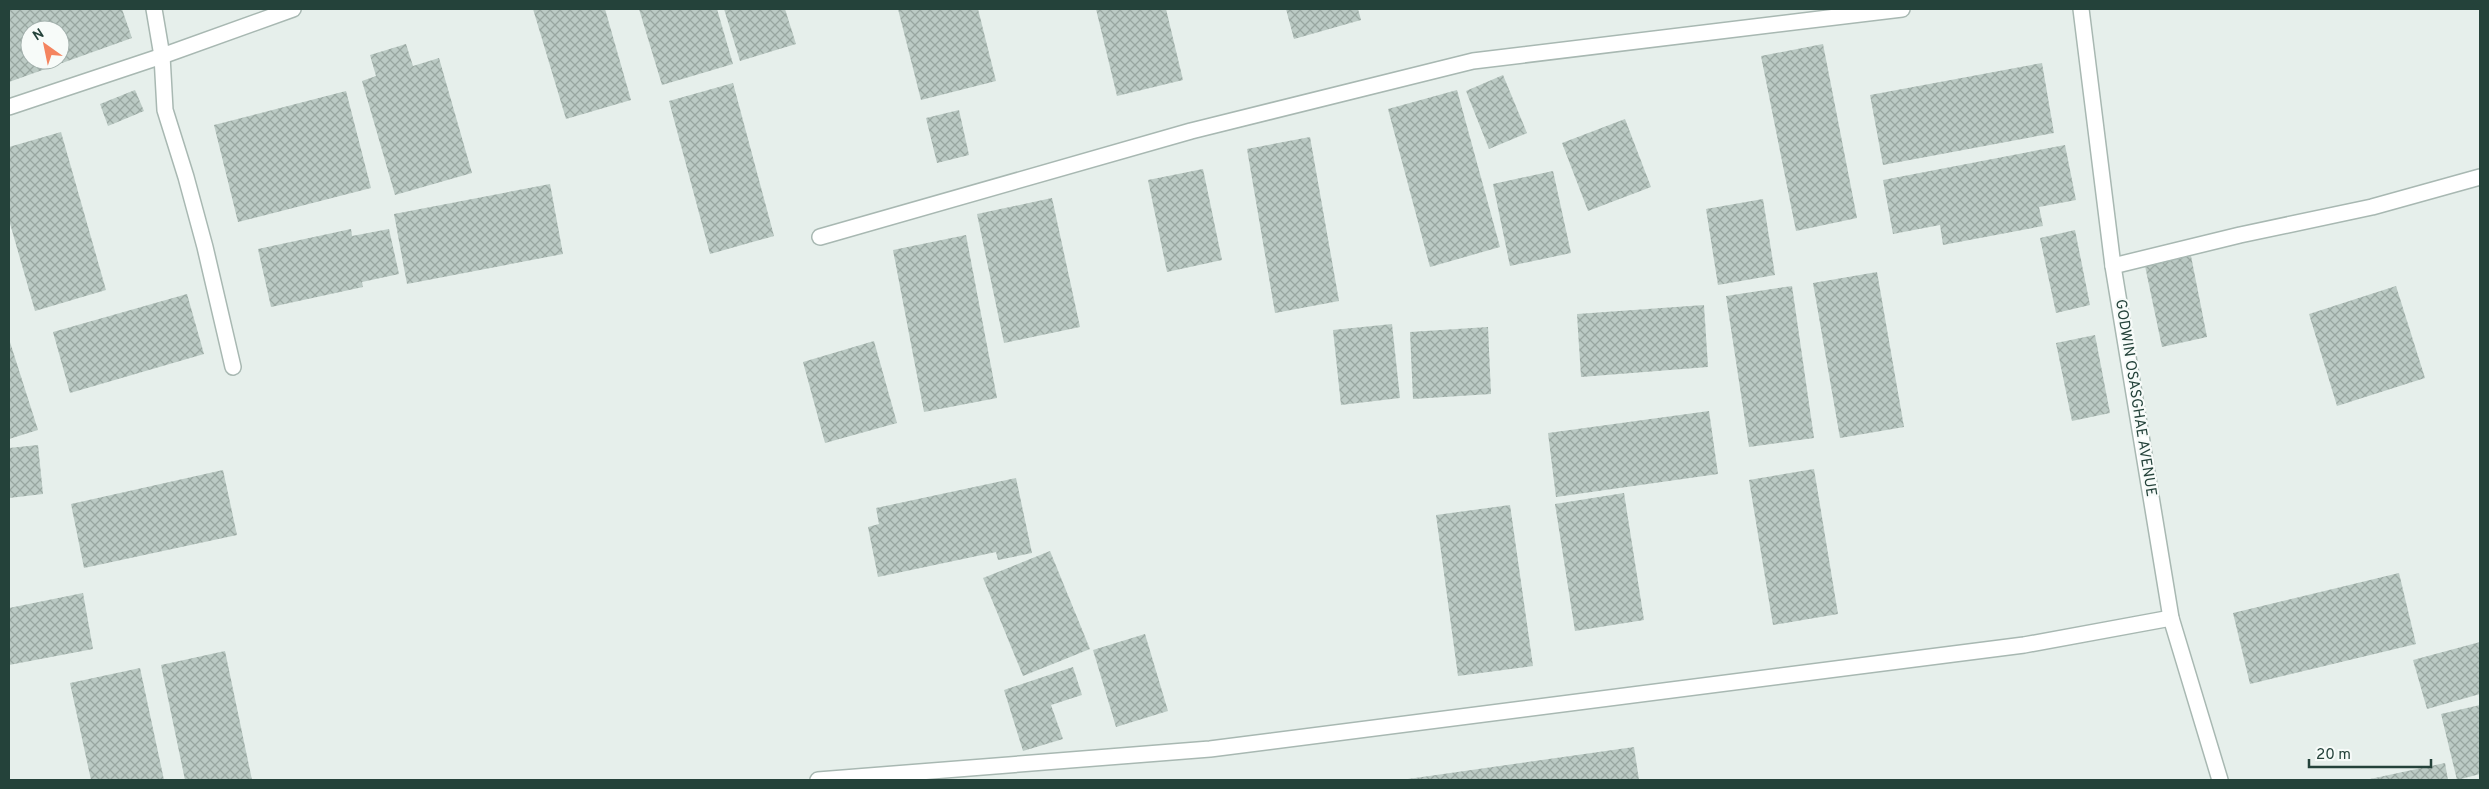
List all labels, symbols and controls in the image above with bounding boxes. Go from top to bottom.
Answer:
north arrow [20,20,70,70]
text: N [30,25,48,45]
street label: GODWIN OSASGHAE AVENUE [2110,298,2160,498]
scale bar [2309,736,2432,768]
text: 20 m [2316,746,2351,765]

